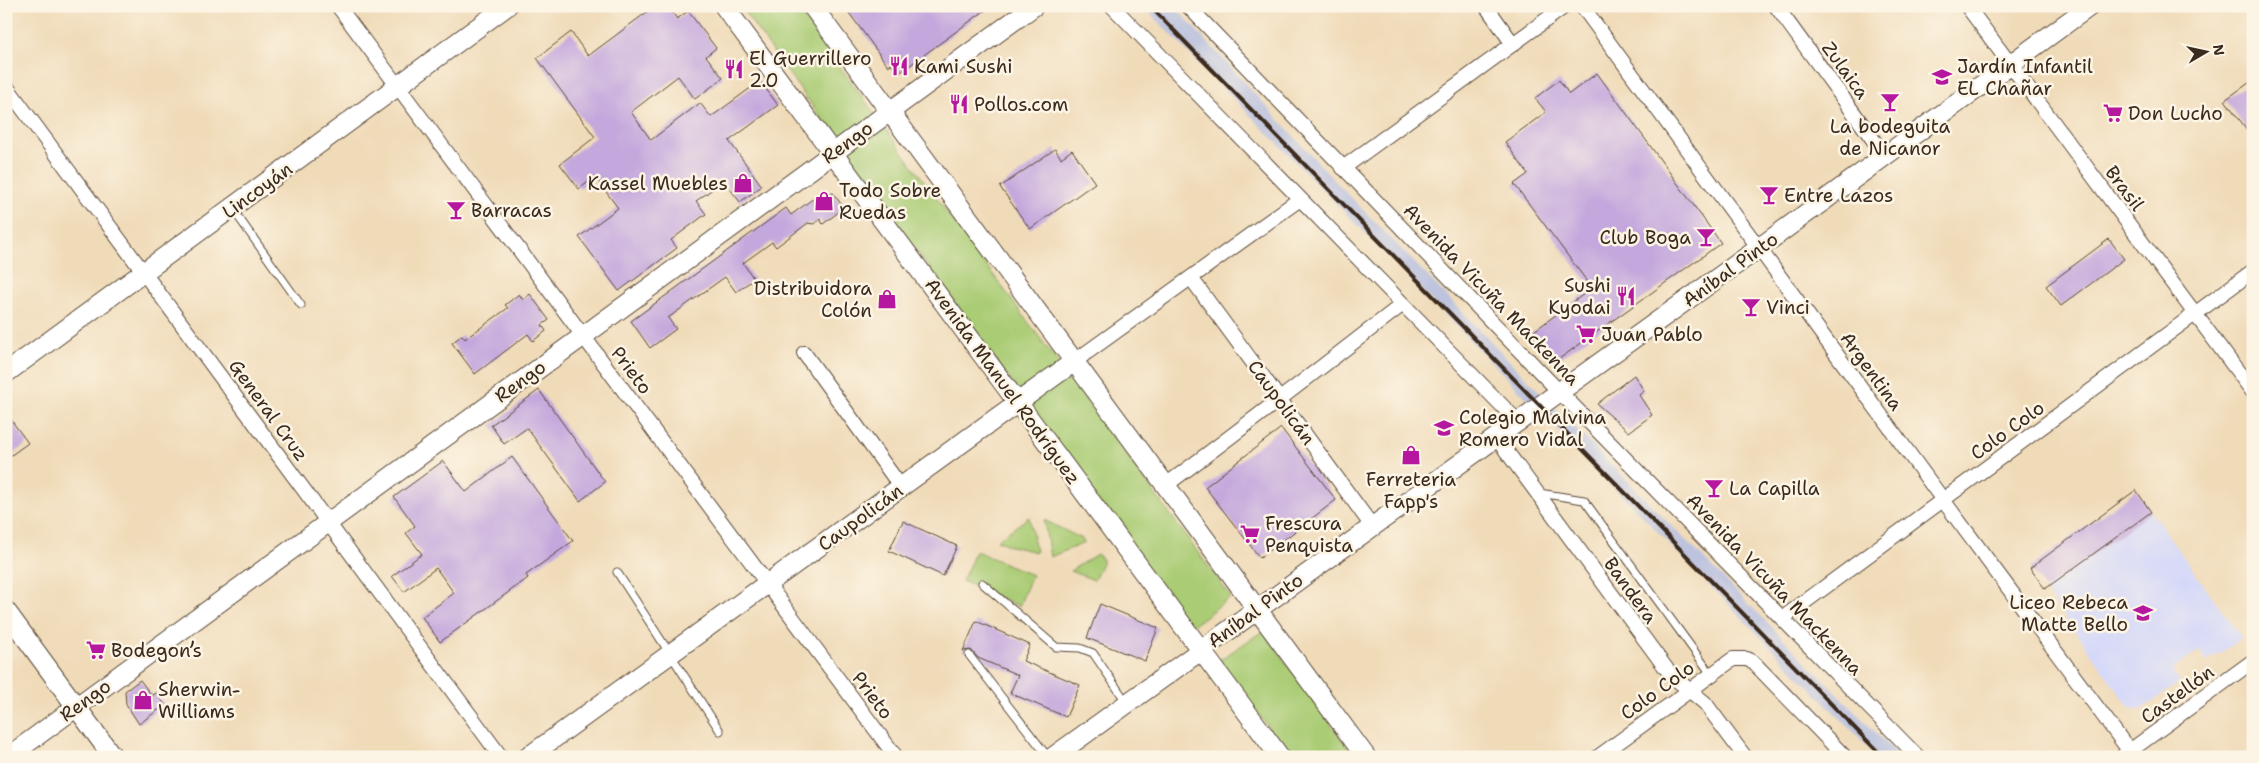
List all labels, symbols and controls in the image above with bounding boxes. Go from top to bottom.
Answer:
north arrow [2182,28,2232,78]
street label: Zulaica [1816,36,1875,104]
text: N [2209,43,2229,57]
place label: El Guerrillero 2.0 [749,46,872,93]
place label: Kami Sushi [914,54,1013,79]
place label: Jardín Infantil EL Chañar [1957,54,2093,101]
restaurant icon: Kami Sushi [888,55,910,77]
restaurant icon: El Guerrillero 2.0 [723,58,745,80]
school or university icon: Jardín Infantil EL Chañar [1931,66,1953,88]
bar icon: La bodeguita de Nicanor [1879,91,1901,113]
place label: Pollos.com [974,92,1068,117]
restaurant icon: Pollos.com [948,93,970,115]
place label: Don Lucho [2128,101,2223,126]
supermarket icon: Don Lucho [2102,102,2124,124]
place label: La bodeguita de Nicanor [1830,114,1951,161]
street label: Rengo [817,115,878,169]
street label: Lincoyán [217,156,298,224]
street label: Brasil [2099,161,2150,216]
place label: Kassel Muebles [587,171,728,196]
shop icon: Kassel Muebles [732,172,754,194]
place label: Todo Sobre Ruedas [839,178,941,225]
place label: Entre Lazos [1784,183,1894,208]
bar icon: Entre Lazos [1758,184,1780,206]
shop icon: Todo Sobre Ruedas [813,190,835,212]
place label: Barracas [471,198,552,223]
street label: Avenida Vicuña Mackenna [1398,198,1585,391]
bar icon: Barracas [445,199,467,221]
place label: Club Boga [1599,225,1691,250]
street label: Aníbal Pinto [1677,226,1783,313]
bar icon: Club Boga [1695,226,1717,248]
street label: Avenida Manuel Rodríguez [919,273,1086,490]
place label: Sushi Kyodai [1548,273,1611,320]
place label: Distribuidora Colón [754,276,872,323]
restaurant icon: Sushi Kyodai [1615,285,1637,307]
shop icon: Distribuidora Colón [876,288,898,310]
place label: Vinci [1766,295,1810,320]
bar icon: Vinci [1740,296,1762,318]
place label: Juan Pablo [1601,322,1703,347]
supermarket icon: Juan Pablo [1575,323,1597,345]
street label: Argentina [1835,327,1909,416]
street label: Prieto [605,341,658,399]
street label: General Cruz [223,354,314,466]
street label: Rengo [490,354,551,408]
street label: Caupolicán [1242,355,1321,450]
street label: Colo Colo [1965,395,2049,466]
place label: Colegio Malvina Romero Vidal [1459,405,1606,452]
school or university icon: Colegio Malvina Romero Vidal [1433,417,1455,439]
shop icon: Ferreteria Fapp's [1400,444,1422,466]
place label: Ferreteria Fapp's [1366,467,1456,514]
place label: La Capilla [1729,476,1820,501]
bar icon: La Capilla [1703,477,1725,499]
street label: Caupolicán [813,478,908,557]
street label: Avenida Vicuña Mackenna [1681,488,1868,681]
place label: Frescura Penquista [1265,511,1353,558]
supermarket icon: Frescura Penquista [1239,523,1261,545]
street label: Bandera [1598,552,1663,629]
street label: Aníbal Pinto [1202,567,1308,654]
place label: Liceo Rebeca Matte Bello [2009,590,2128,637]
school or university icon: Liceo Rebeca Matte Bello [2132,602,2154,624]
place label: Bodegon’s [111,638,202,663]
supermarket icon: Bodegon’s [85,639,107,661]
street label: Colo Colo [1615,655,1699,726]
street label: Castellón [2136,659,2219,729]
street label: Prieto [846,666,899,724]
street label: Rengo [55,673,116,727]
place label: Sherwin- Williams [158,677,241,724]
shop icon: Sherwin- Williams [132,689,154,711]

